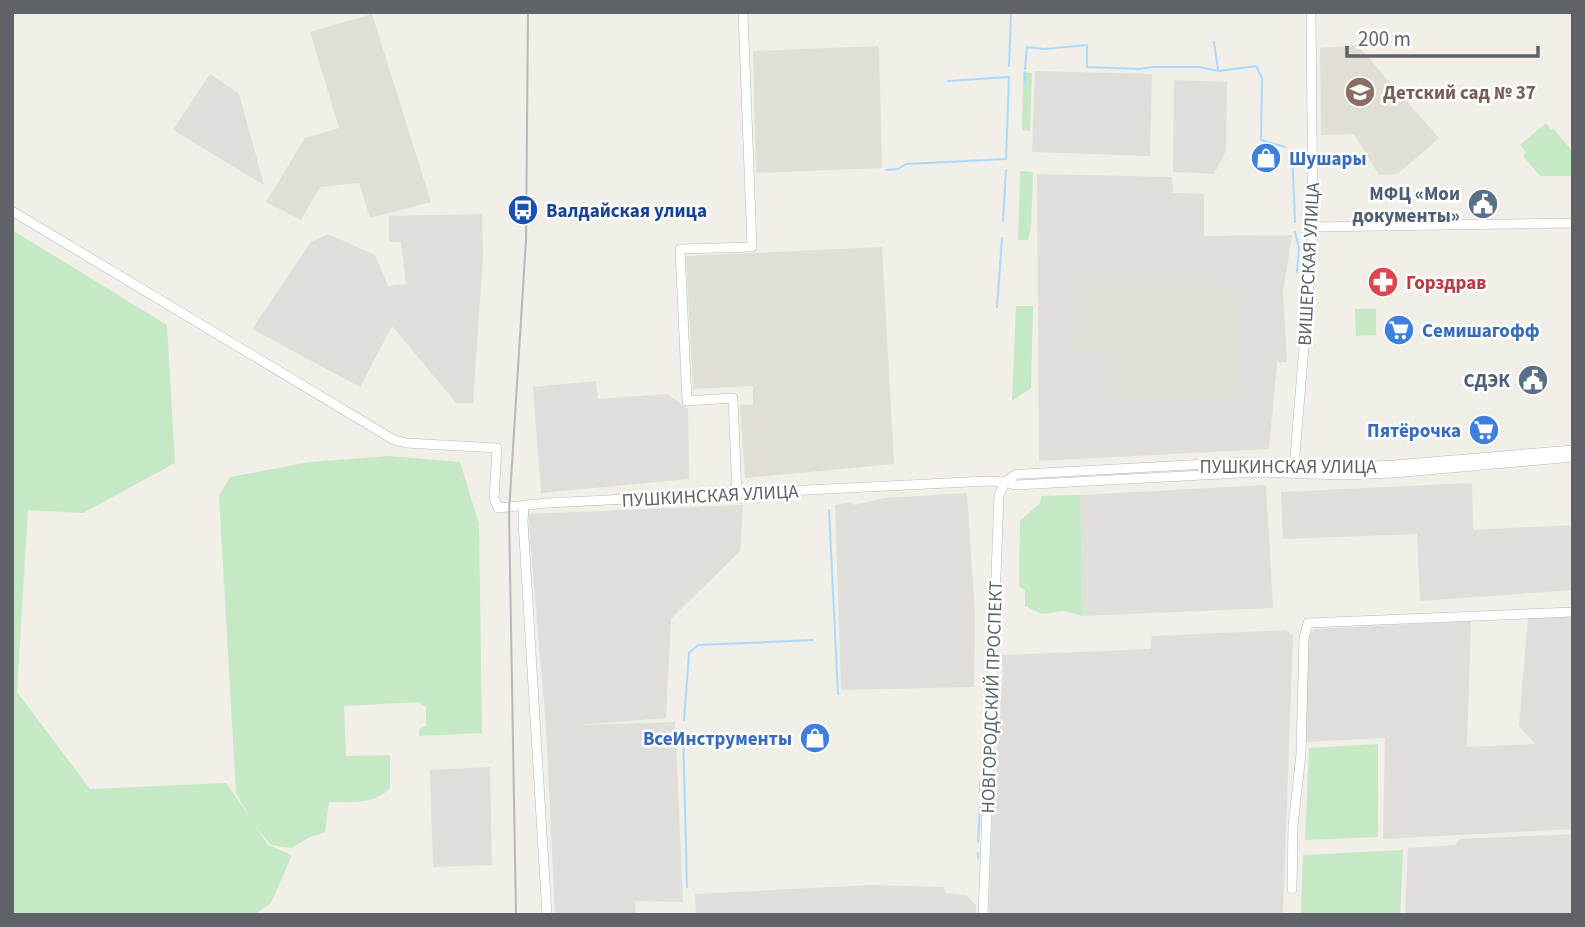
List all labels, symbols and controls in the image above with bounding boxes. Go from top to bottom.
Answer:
scale bar [1347,14,1538,58]
text: 200 m [1358,24,1411,54]
school or university icon: Детский сад № 37 [1343,75,1377,109]
place label: Детский сад № 37 [1383,80,1536,107]
shop icon: Шушары [1249,141,1283,175]
place label: Шушары [1289,146,1366,173]
street label: ВИШЕРСКАЯ УЛИЦА [1292,181,1327,347]
place label: МФЦ «Мои документы» [1352,181,1460,230]
public building icon: МФЦ «Мои документы» [1466,187,1500,221]
bus stop icon: Валдайская улица [506,193,540,227]
place label: Валдайская улица [546,198,707,225]
pharmacy icon: Горздрав [1366,265,1400,299]
place label: Горздрав [1406,270,1486,297]
supermarket icon: Семишагофф [1382,313,1416,347]
place label: Семишагофф [1422,318,1540,345]
public building icon: СДЭК [1516,363,1550,397]
place label: СДЭК [1463,368,1510,395]
supermarket icon: Пятёрочка [1467,413,1501,447]
place label: Пятёрочка [1367,418,1461,445]
street label: ПУШКИНСКАЯ УЛИЦА [1199,454,1377,481]
street label: ПУШКИНСКАЯ УЛИЦА [621,478,800,515]
street label: НОВГОРОДСКИЙ ПРОСПЕКТ [975,580,1010,814]
shop icon: ВсеИнструменты [798,721,832,755]
place label: ВсеИнструменты [643,726,792,753]

